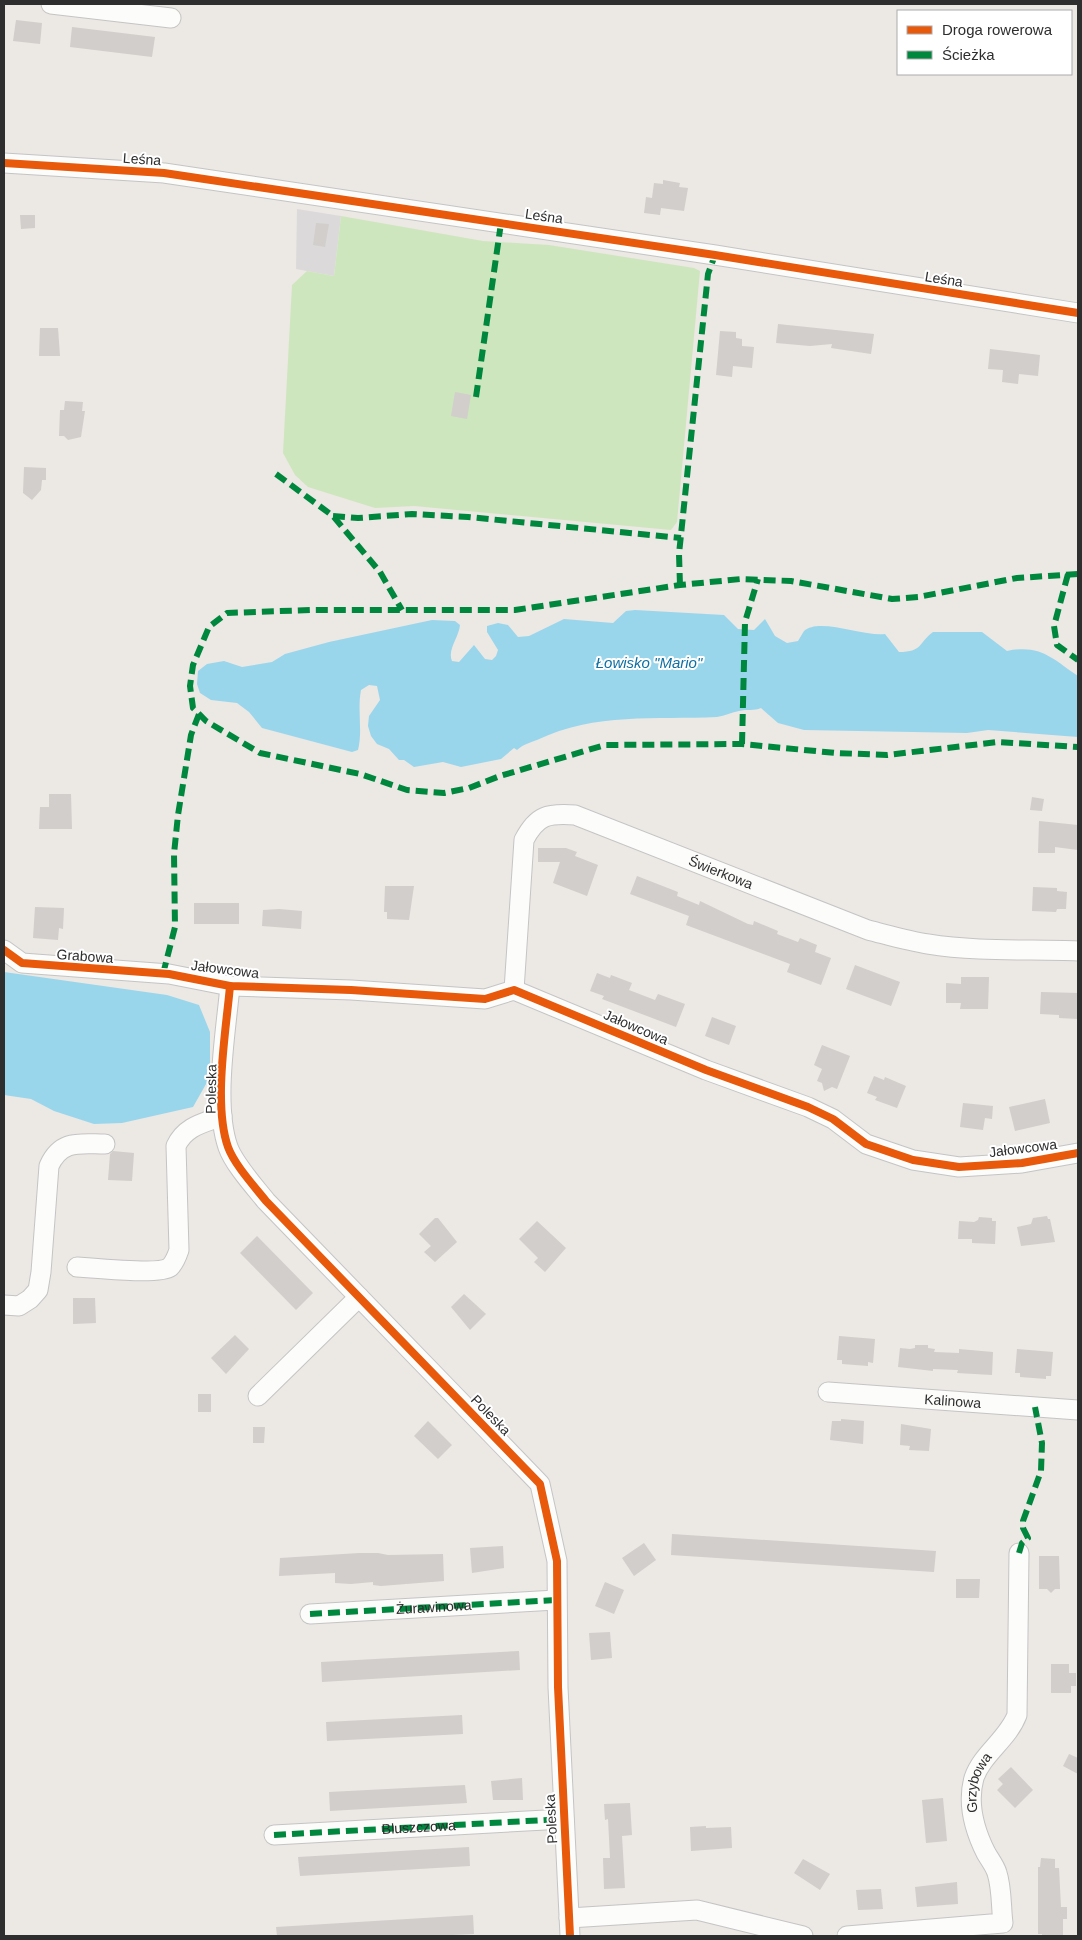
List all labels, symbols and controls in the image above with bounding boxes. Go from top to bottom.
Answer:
legend [897,10,1072,75]
text: Droga rowerowa [942,21,1053,38]
text: Ścieżka [942,46,995,63]
street label: Leśna [122,150,162,168]
street label: Leśna [524,205,564,227]
street label: Leśna [924,268,964,290]
water label: Łowisko "Mario" [596,654,703,671]
street label: Świerkowa [686,851,755,892]
street label: Grabowa [56,946,114,966]
street label: Jałowcowa [190,957,260,981]
street label: Jałowcowa [601,1006,671,1048]
street label: Poleska [203,1064,219,1114]
street label: Jałowcowa [988,1136,1058,1160]
street label: Kalinowa [924,1391,982,1411]
street label: Poleska [468,1392,514,1439]
street label: Żurawinowa [396,1597,472,1617]
street label: Grzybowa [963,1749,995,1814]
street label: Poleska [542,1794,560,1844]
street label: Bluszczowa [381,1817,456,1837]

